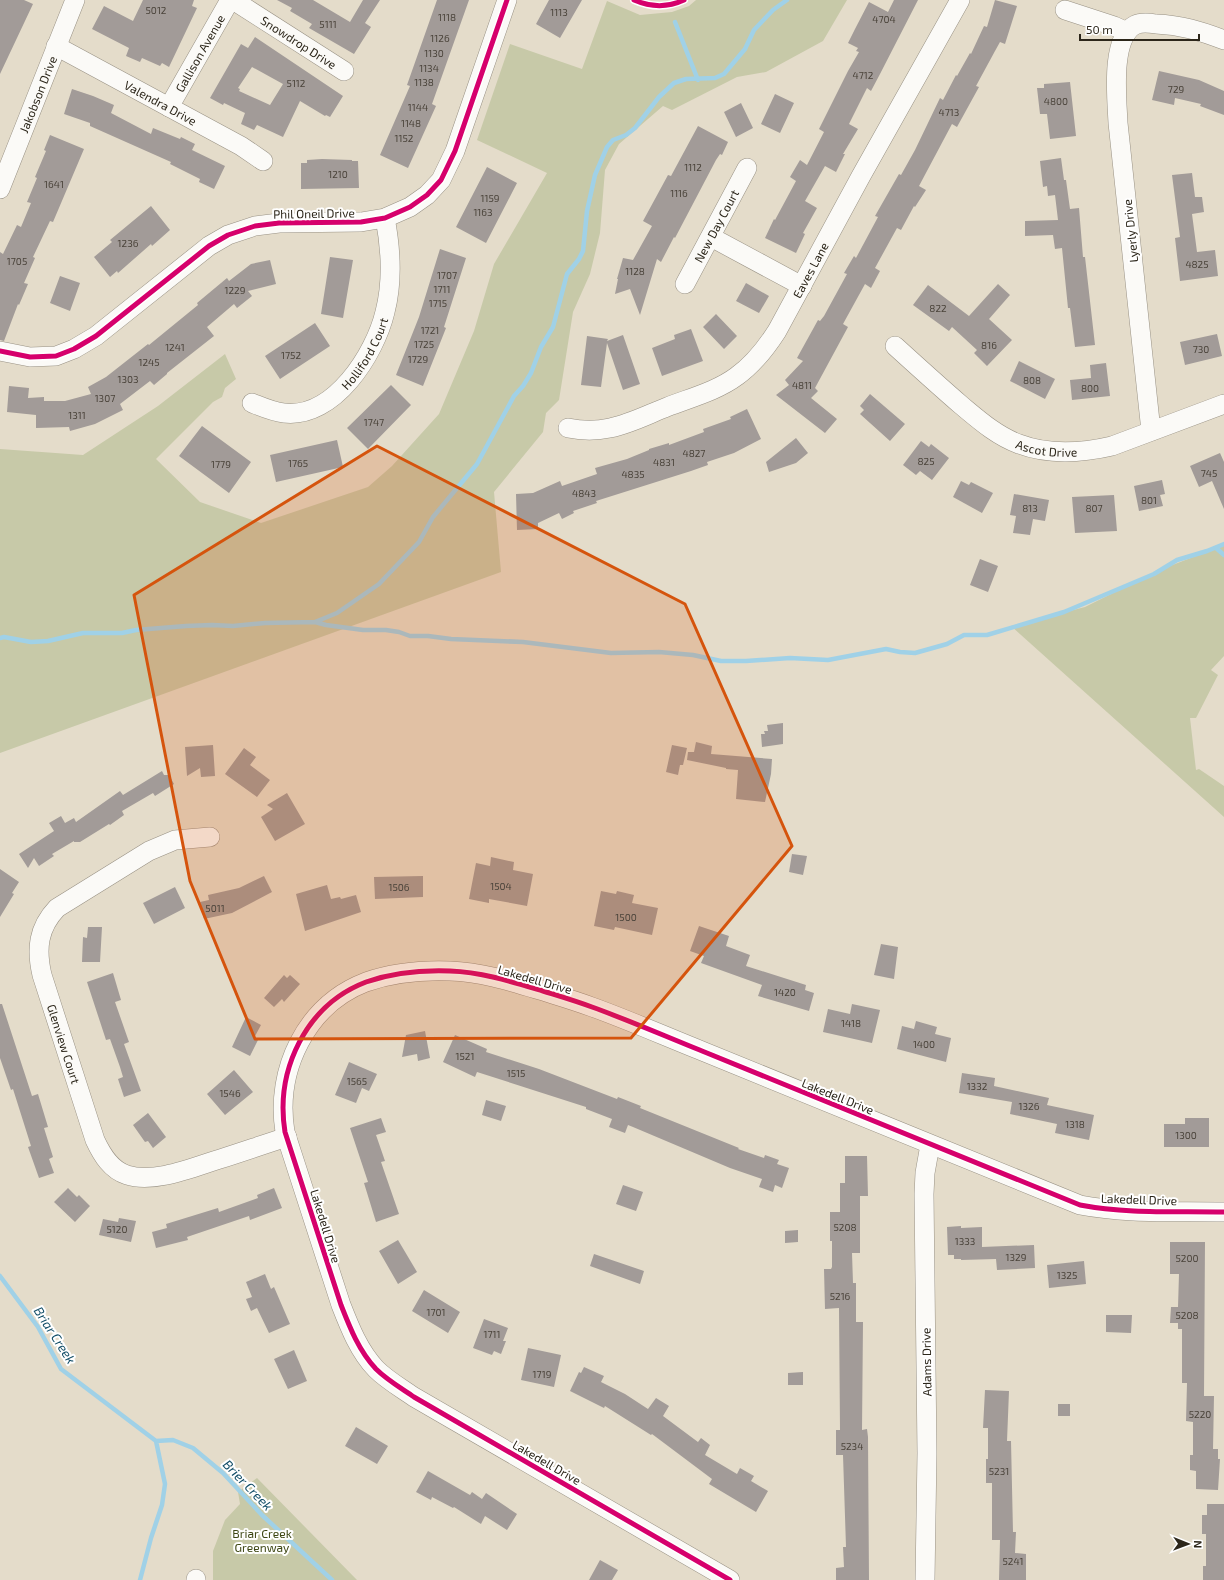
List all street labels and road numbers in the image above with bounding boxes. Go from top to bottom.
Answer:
street label: Gallison Avenue [172,12,227,94]
street label: Snowdrop Drive [258,13,339,71]
street label: Jakobson Drive [16,54,59,135]
street label: Valendra Drive [122,77,199,128]
street label: New Day Court [691,187,741,265]
street label: Lyerly Drive [1120,199,1140,263]
street label: Phil Oneil Drive [273,205,355,221]
street label: Eaves Lane [789,240,831,300]
street label: Holliford Court [338,315,390,392]
street label: Ascot Drive [1014,436,1078,459]
street label: Lakedell Drive [496,962,574,996]
street label: Glenview Court [45,1002,84,1086]
street label: Lakedell Drive [800,1075,876,1117]
street label: Lakedell Drive [308,1187,344,1265]
street label: Lakedell Drive [1101,1191,1177,1207]
street label: Adams Drive [918,1328,934,1396]
street label: Lakedell Drive [510,1437,584,1487]

